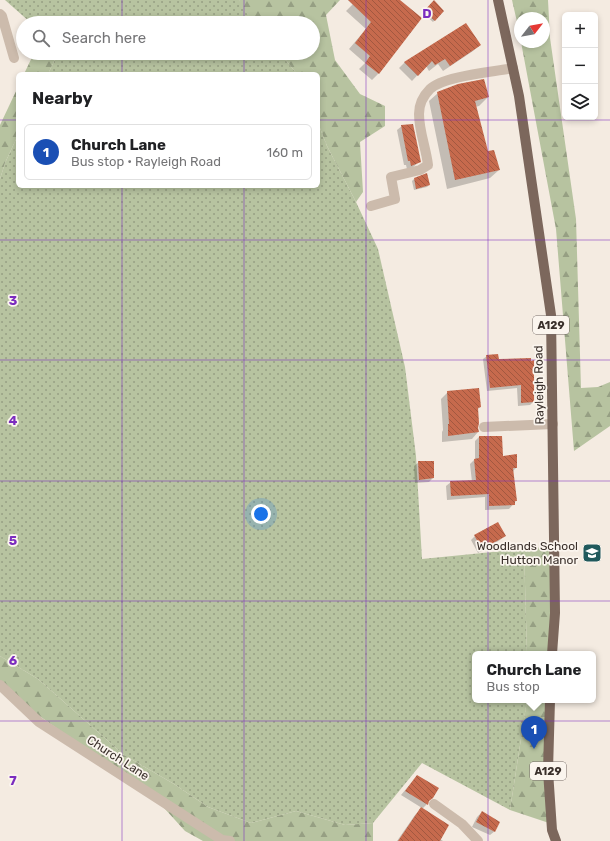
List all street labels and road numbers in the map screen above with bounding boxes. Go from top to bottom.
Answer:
road number: A129 [533,316,569,334]
street label: Rayleigh Road [531,345,547,425]
street label: Church Lane [84,733,152,783]
road number: A129 [530,762,566,780]

